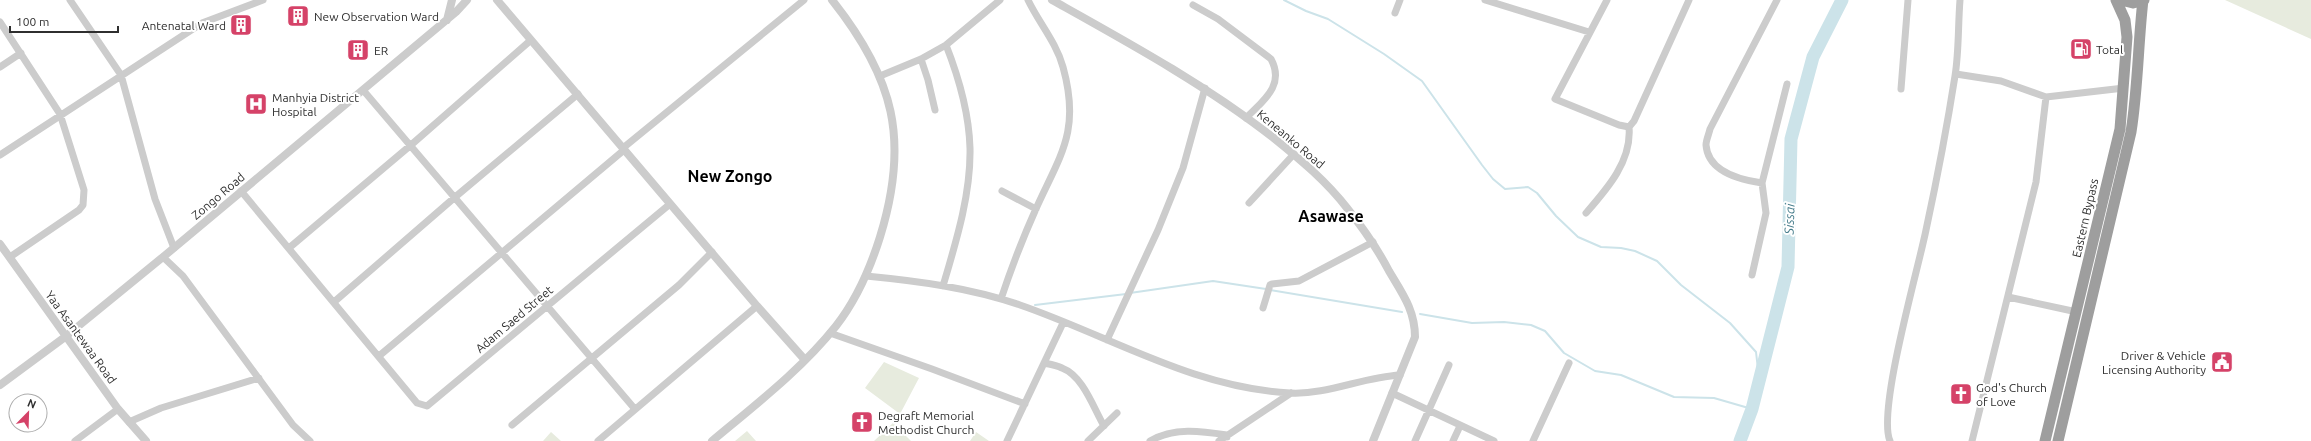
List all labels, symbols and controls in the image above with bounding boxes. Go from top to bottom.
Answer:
building icon: New Observation Ward [285,3,311,29]
scale bar [10,8,118,34]
place label: New Observation Ward [314,10,439,23]
building icon: Antenatal Ward [228,12,254,38]
text: 100 m [16,15,49,28]
place label: Antenatal Ward [142,19,226,32]
fuel station icon: Total [2068,36,2094,62]
building icon: ER [345,37,371,63]
place label: Total [2096,43,2123,56]
place label: ER [374,44,389,57]
hospital icon: Manhyia District Hospital [243,91,269,117]
place label: Manhyia District Hospital [272,91,359,118]
street label: Keneanko Road [1255,107,1327,171]
district label: New Zongo [688,167,772,185]
street label: Zongo Road [189,170,247,222]
street label: Eastern Bypass [2070,177,2100,259]
water label: Sissai [1781,203,1797,236]
district label: Asawase [1298,207,1364,225]
street label: Adam Saed Street [473,283,555,355]
street label: Yaa Asantewaa Road [43,288,119,386]
place label: Driver & Vehicle Licensing Authority [2102,349,2206,376]
public building icon: Driver & Vehicle Licensing Authority [2209,349,2235,375]
church icon: God's Church of Love [1948,381,1974,407]
place label: God's Church of Love [1976,381,2047,408]
north arrow [8,393,48,433]
text: N [26,397,38,411]
church icon: Degraft Memorial Methodist Church [849,409,875,435]
place label: Degraft Memorial Methodist Church [878,409,974,436]

